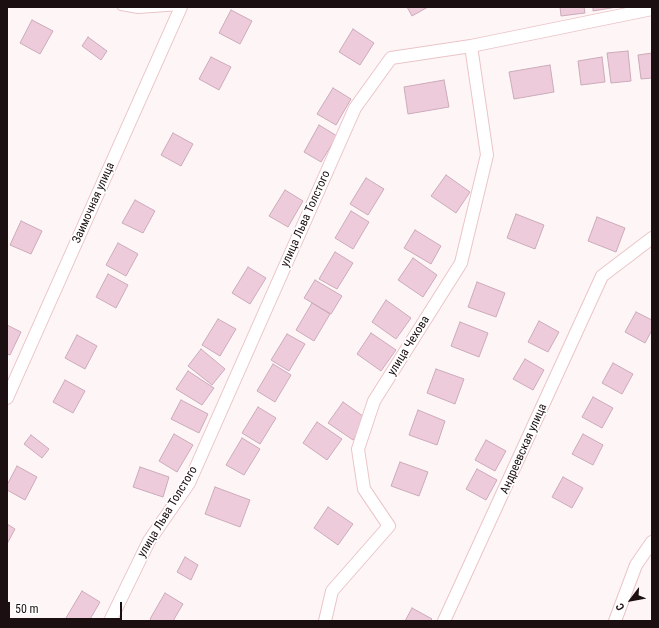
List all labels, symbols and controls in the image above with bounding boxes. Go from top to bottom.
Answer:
street label: Заимочная улица [70,160,118,246]
street label: улица Льва Толстого [278,169,334,269]
street label: улица Чехова [385,314,433,378]
street label: Андреевская улица [498,402,550,496]
street label: улица Льва Толстого [135,464,201,560]
north arrow [611,580,651,620]
scale bar [10,594,124,620]
text: С [613,601,628,613]
text: 50 m [15,602,39,616]

